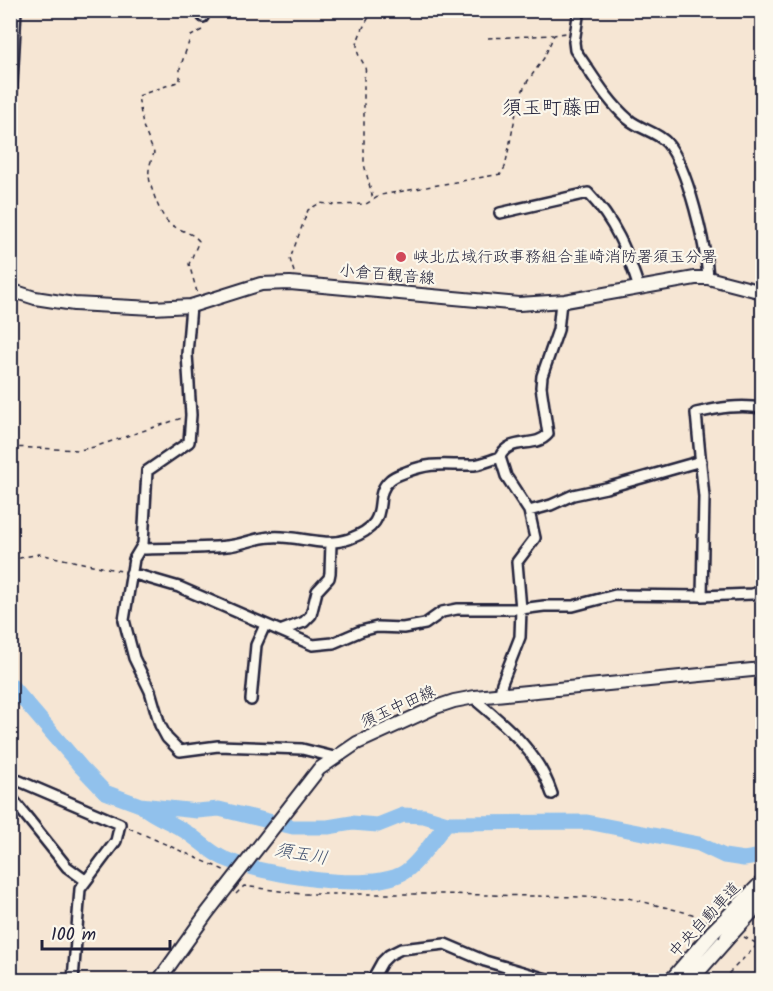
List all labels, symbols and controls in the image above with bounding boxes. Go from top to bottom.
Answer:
district label: 須玉町藤田 [502,93,602,125]
place label: 峡北広域行政事務組合韮崎消防署須玉分署 [413,245,717,270]
marker: 峡北広域行政事務組合韮崎消防署須玉分署 [394,250,408,264]
street label: 小倉百観音線 [338,258,436,292]
street label: 須玉中田線 [356,679,440,735]
water label: 須玉川 [272,836,330,874]
street label: 中央自動車道 [663,876,747,964]
scale bar [42,913,170,951]
text: 100 m [51,921,96,950]

